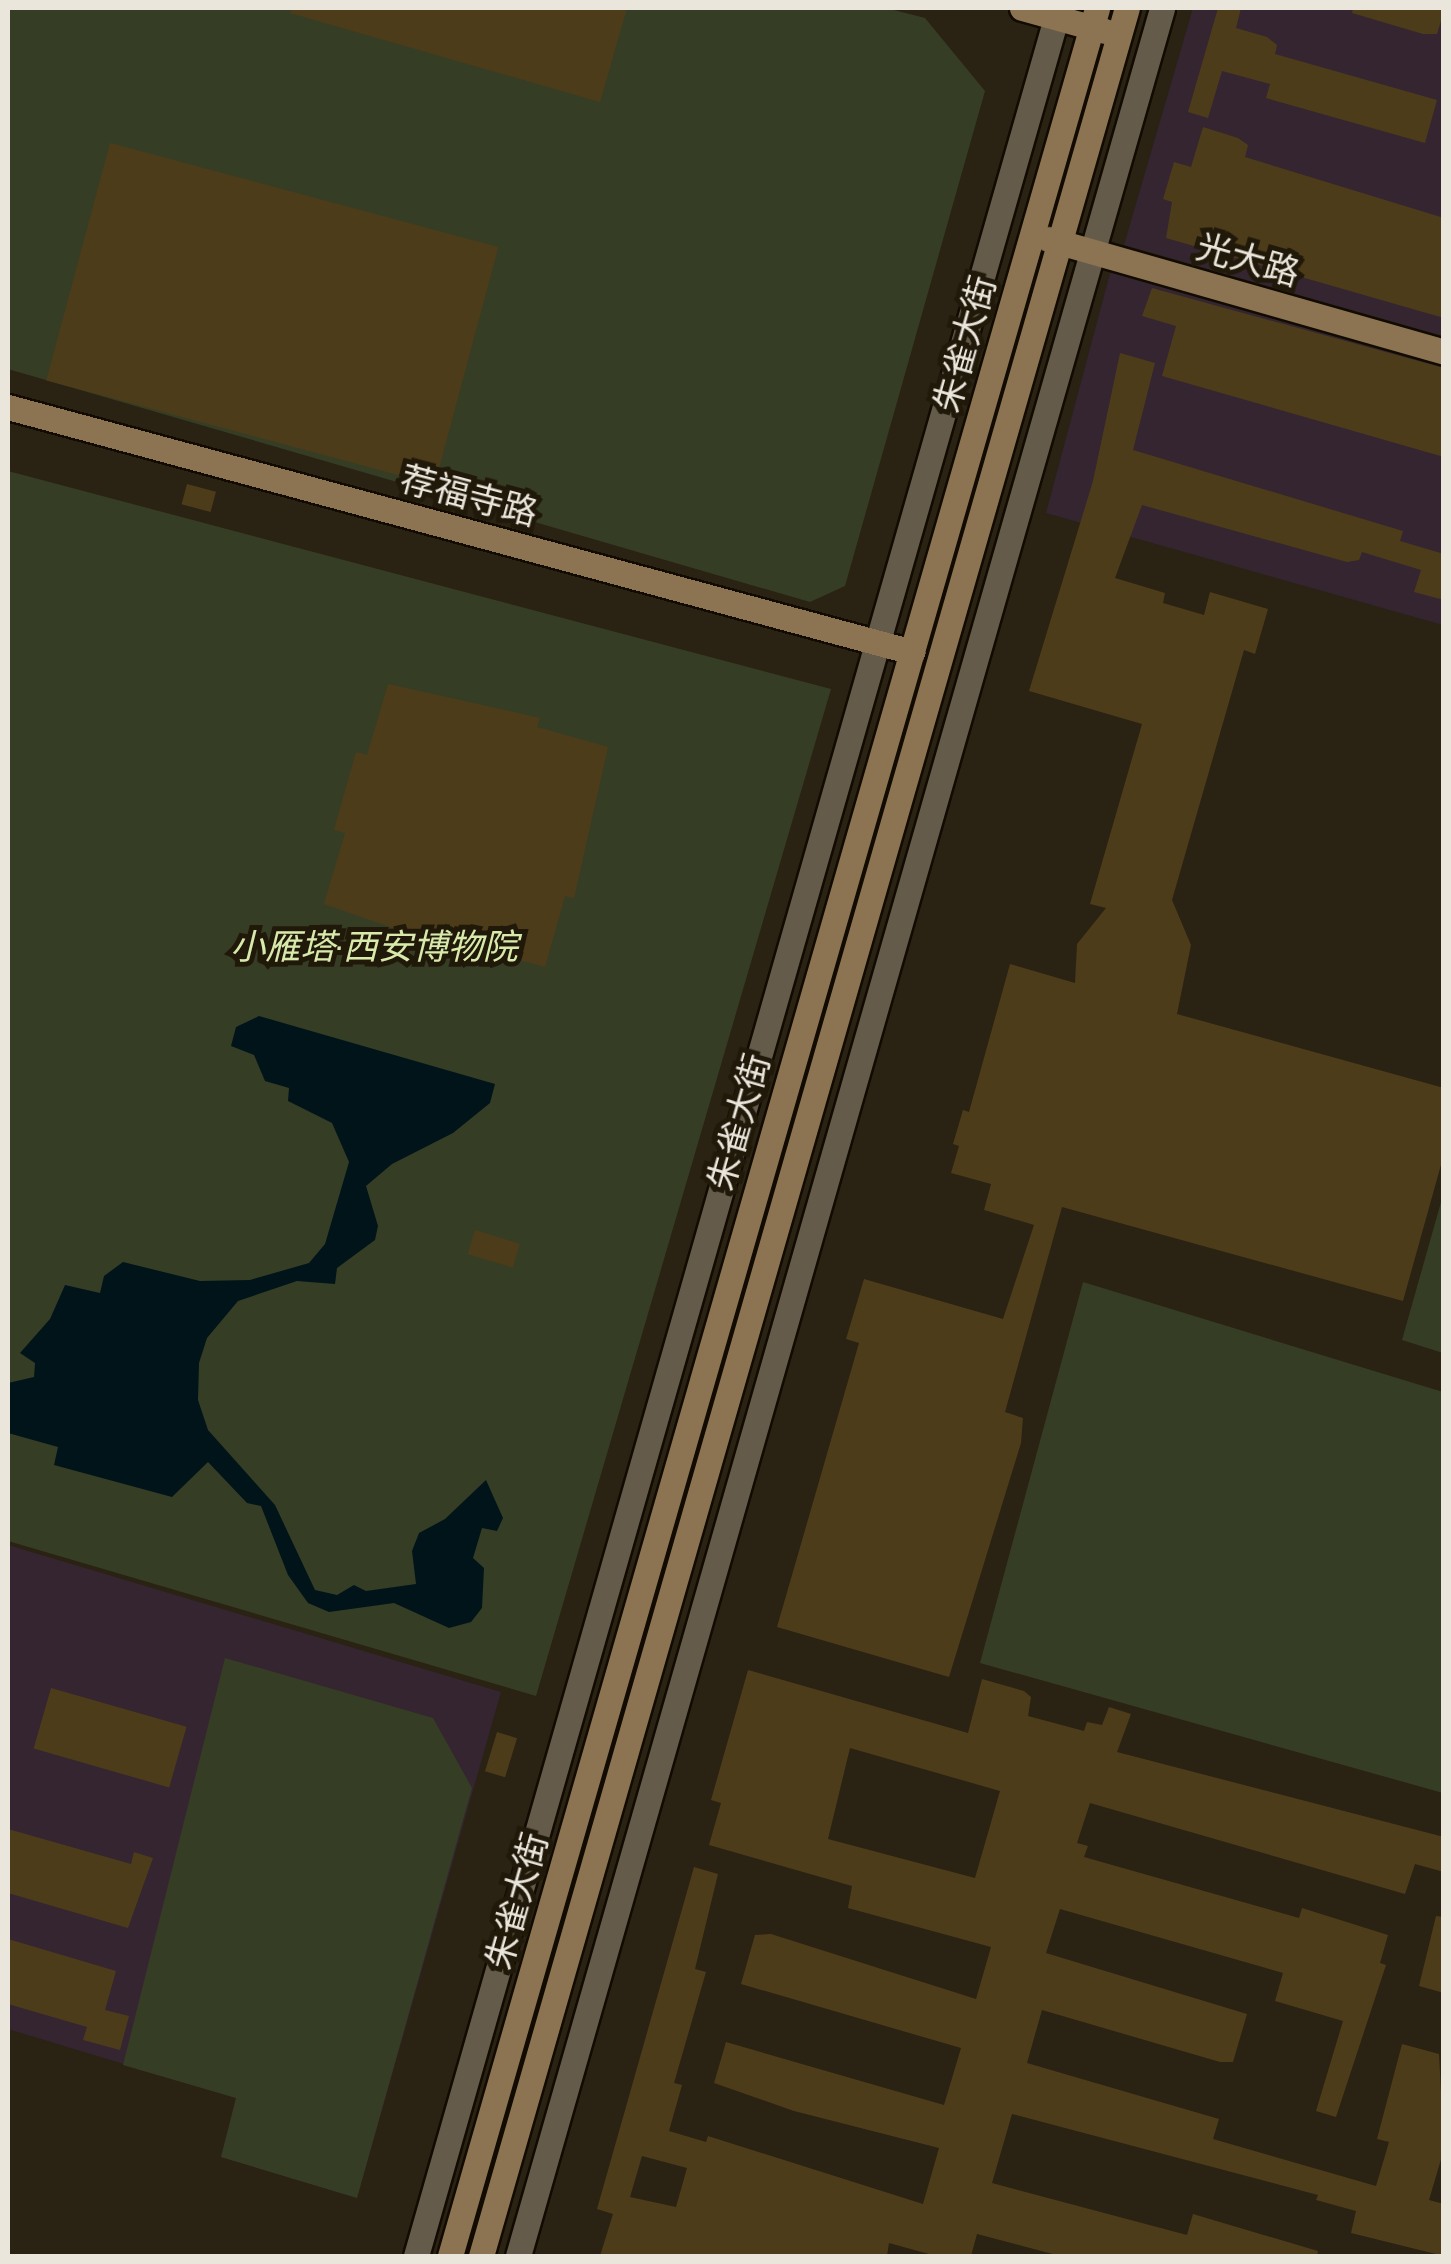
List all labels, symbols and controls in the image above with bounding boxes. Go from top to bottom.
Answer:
street label: 光大路 [1192,225,1304,295]
street label: 朱雀大街 [926,271,1004,417]
street label: 荐福寺路 [396,458,542,534]
park label: 小雁塔·西安博物院 [230,926,518,968]
street label: 朱雀大街 [700,1049,778,1195]
street label: 朱雀大街 [478,1828,556,1974]

